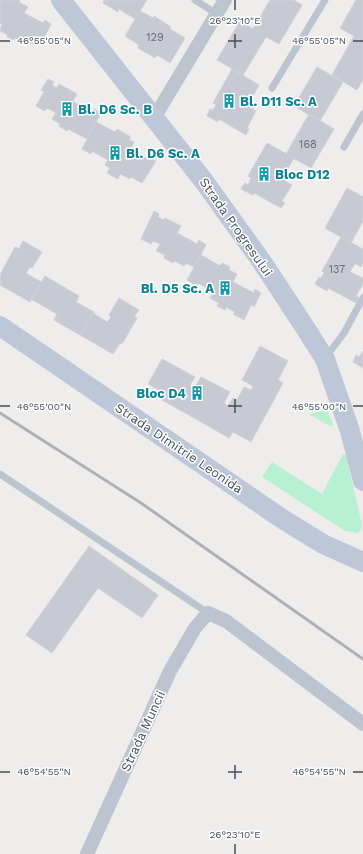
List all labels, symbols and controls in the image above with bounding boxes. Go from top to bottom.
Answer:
text: 26°23'10"E [209,15,261,26]
house number: 129 [146,31,164,44]
text: 46°55'05"N [17,35,71,46]
text: 46°55'05"N [292,35,346,46]
building icon: Bl. D11 Sc. A [221,93,237,109]
place label: Bl. D11 Sc. A [240,94,317,109]
building icon: Bl. D6 Sc. B [59,101,75,117]
place label: Bl. D6 Sc. B [78,102,152,117]
house number: 168 [299,138,317,151]
building icon: Bl. D6 Sc. A [107,145,123,161]
place label: Bl. D6 Sc. A [126,146,200,161]
building icon: Bloc D12 [256,166,272,182]
place label: Bloc D12 [275,167,330,182]
street label: Strada Progresului [196,175,276,279]
house number: 137 [329,263,345,276]
building icon: Bl. D5 Sc. A [217,280,233,296]
place label: Bl. D5 Sc. A [141,281,214,296]
building icon: Bloc D4 [189,385,205,401]
place label: Bloc D4 [136,386,187,401]
street label: Strada Dimitrie Leonida [112,400,246,497]
text: 46°55'00"N [17,401,71,412]
text: 46°55'00"N [292,401,346,412]
street label: Strada Muncii [118,688,168,774]
text: 46°54'55"N [17,766,71,777]
text: 46°54'55"N [292,766,346,777]
text: 26°23'10"E [209,829,261,840]

